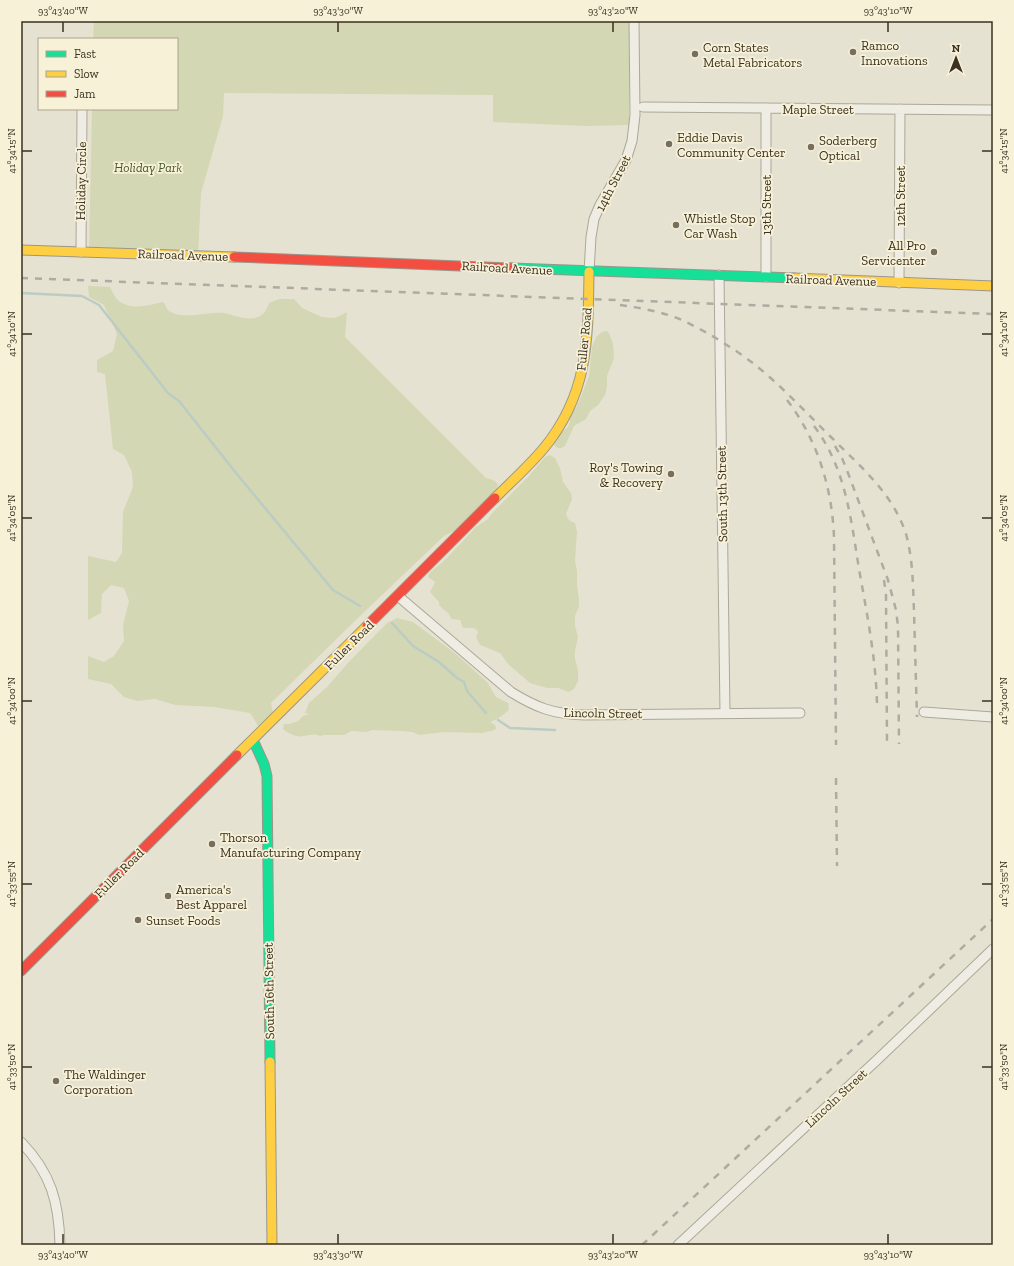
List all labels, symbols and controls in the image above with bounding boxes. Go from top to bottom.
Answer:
text: 93°43'40"W [38,5,89,17]
text: 93°43'30"W [313,5,363,17]
text: 93°43'20"W [588,5,639,17]
text: 93°43'10"W [864,5,913,17]
legend [38,38,178,110]
place label: Ramco Innovations [861,38,928,68]
north arrow [936,38,976,78]
place label: Corn States Metal Fabricators [703,40,802,70]
text: N [952,42,961,55]
text: Fast [74,47,97,61]
marker: Ramco Innovations [848,47,858,57]
marker: Corn States Metal Fabricators [690,49,700,59]
text: Slow [74,67,100,81]
text: Jam [74,87,96,101]
street label: Maple Street [782,102,854,117]
text: 41°34'15"N [6,128,18,174]
text: 41°34'15"N [998,128,1010,174]
place label: Eddie Davis Community Center [677,130,785,160]
place label: Soderberg Optical [819,133,877,163]
marker: Eddie Davis Community Center [664,139,674,149]
street label: Holiday Circle [73,141,89,221]
marker: Soderberg Optical [806,142,816,152]
street label: 14th Street [592,152,634,214]
park label: Holiday Park [114,160,182,175]
street label: 12th Street [893,165,908,226]
street label: 13th Street [759,175,774,235]
place label: Whistle Stop Car Wash [684,211,756,241]
marker: Whistle Stop Car Wash [671,220,681,230]
place label: All Pro Servicenter [861,238,926,268]
street label: Railroad Avenue [137,246,229,264]
marker: All Pro Servicenter [929,247,939,257]
street label: Railroad Avenue [461,258,553,278]
street label: Railroad Avenue [785,271,877,289]
street label: Fuller Road [573,307,595,371]
text: 41°34'10"N [6,311,18,357]
text: 41°34'10"N [998,311,1010,357]
street label: South 13th Street [714,446,730,542]
place label: Roy's Towing & Recovery [589,460,663,490]
marker: Roy's Towing & Recovery [666,469,676,479]
text: 41°34'05"N [6,494,18,541]
text: 41°34'05"N [998,494,1010,541]
street label: Fuller Road [321,617,377,673]
text: 41°34'00"N [6,677,18,725]
text: 41°34'00"N [998,677,1010,725]
street label: Lincoln Street [563,705,643,721]
place label: Thorson Manufacturing Company [220,830,361,860]
marker: Thorson Manufacturing Company [207,839,217,849]
street label: Fuller Road [91,845,147,901]
text: 41°33'55"N [6,860,18,907]
text: 41°33'55"N [998,860,1010,907]
place label: America's Best Apparel [176,882,248,912]
marker: America's Best Apparel [163,891,173,901]
place label: Sunset Foods [146,913,221,928]
marker: Sunset Foods [133,915,143,925]
street label: South 16th Street [261,942,277,1040]
text: 41°33'50"N [6,1043,18,1090]
text: 41°33'50"N [998,1043,1010,1090]
street label: Lincoln Street [802,1065,870,1130]
place label: The Waldinger Corporation [64,1067,146,1097]
marker: The Waldinger Corporation [51,1076,61,1086]
text: 93°43'40"W [38,1249,89,1261]
text: 93°43'30"W [313,1249,363,1261]
text: 93°43'20"W [588,1249,639,1261]
text: 93°43'10"W [864,1249,913,1261]

